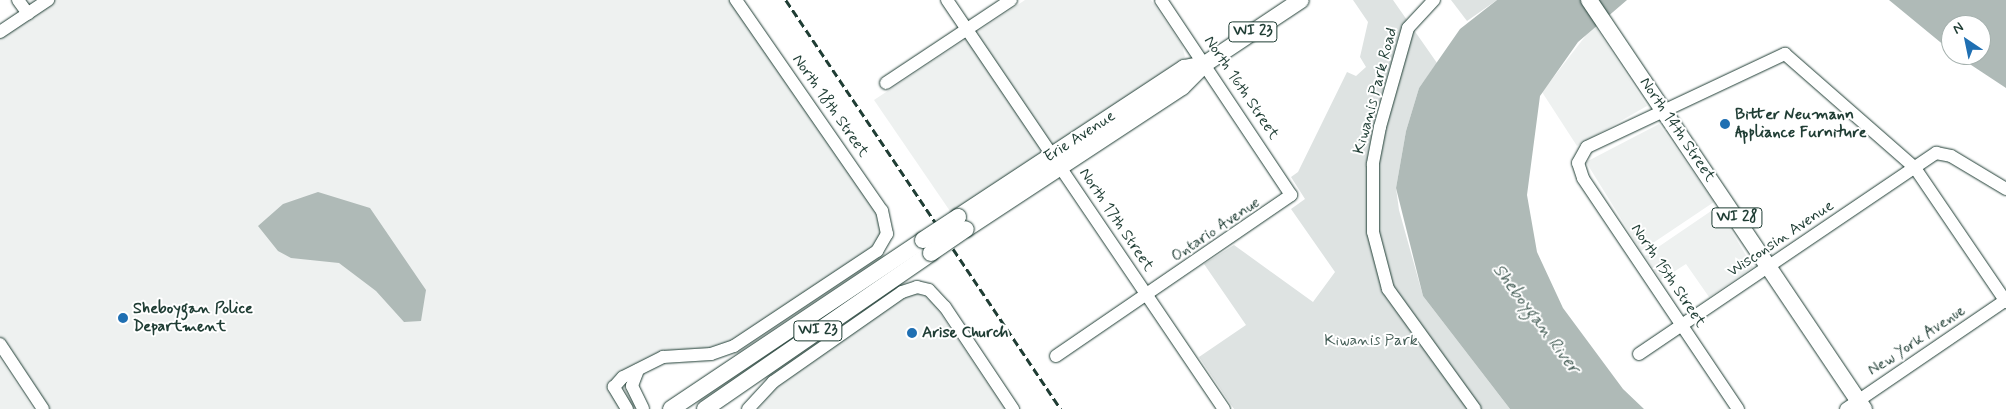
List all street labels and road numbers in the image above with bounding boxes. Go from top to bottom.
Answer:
road number: WI 23 [1228,20,1278,44]
street label: Kiwanis Park Road [1350,26,1402,156]
street label: North 16th Street [1199,32,1283,144]
street label: North 18th Street [787,51,873,161]
street label: North 14th Street [1635,74,1719,186]
street label: Erie Avenue [1041,107,1119,167]
street label: North 17th Street [1074,165,1158,275]
street label: Ontario Avenue [1167,193,1265,267]
street label: Wisconsin Avenue [1724,196,1838,282]
road number: WI 28 [1711,206,1763,230]
street label: North 15th Street [1626,221,1710,331]
street label: New York Avenue [1863,300,1971,382]
road number: WI 23 [793,318,843,344]

